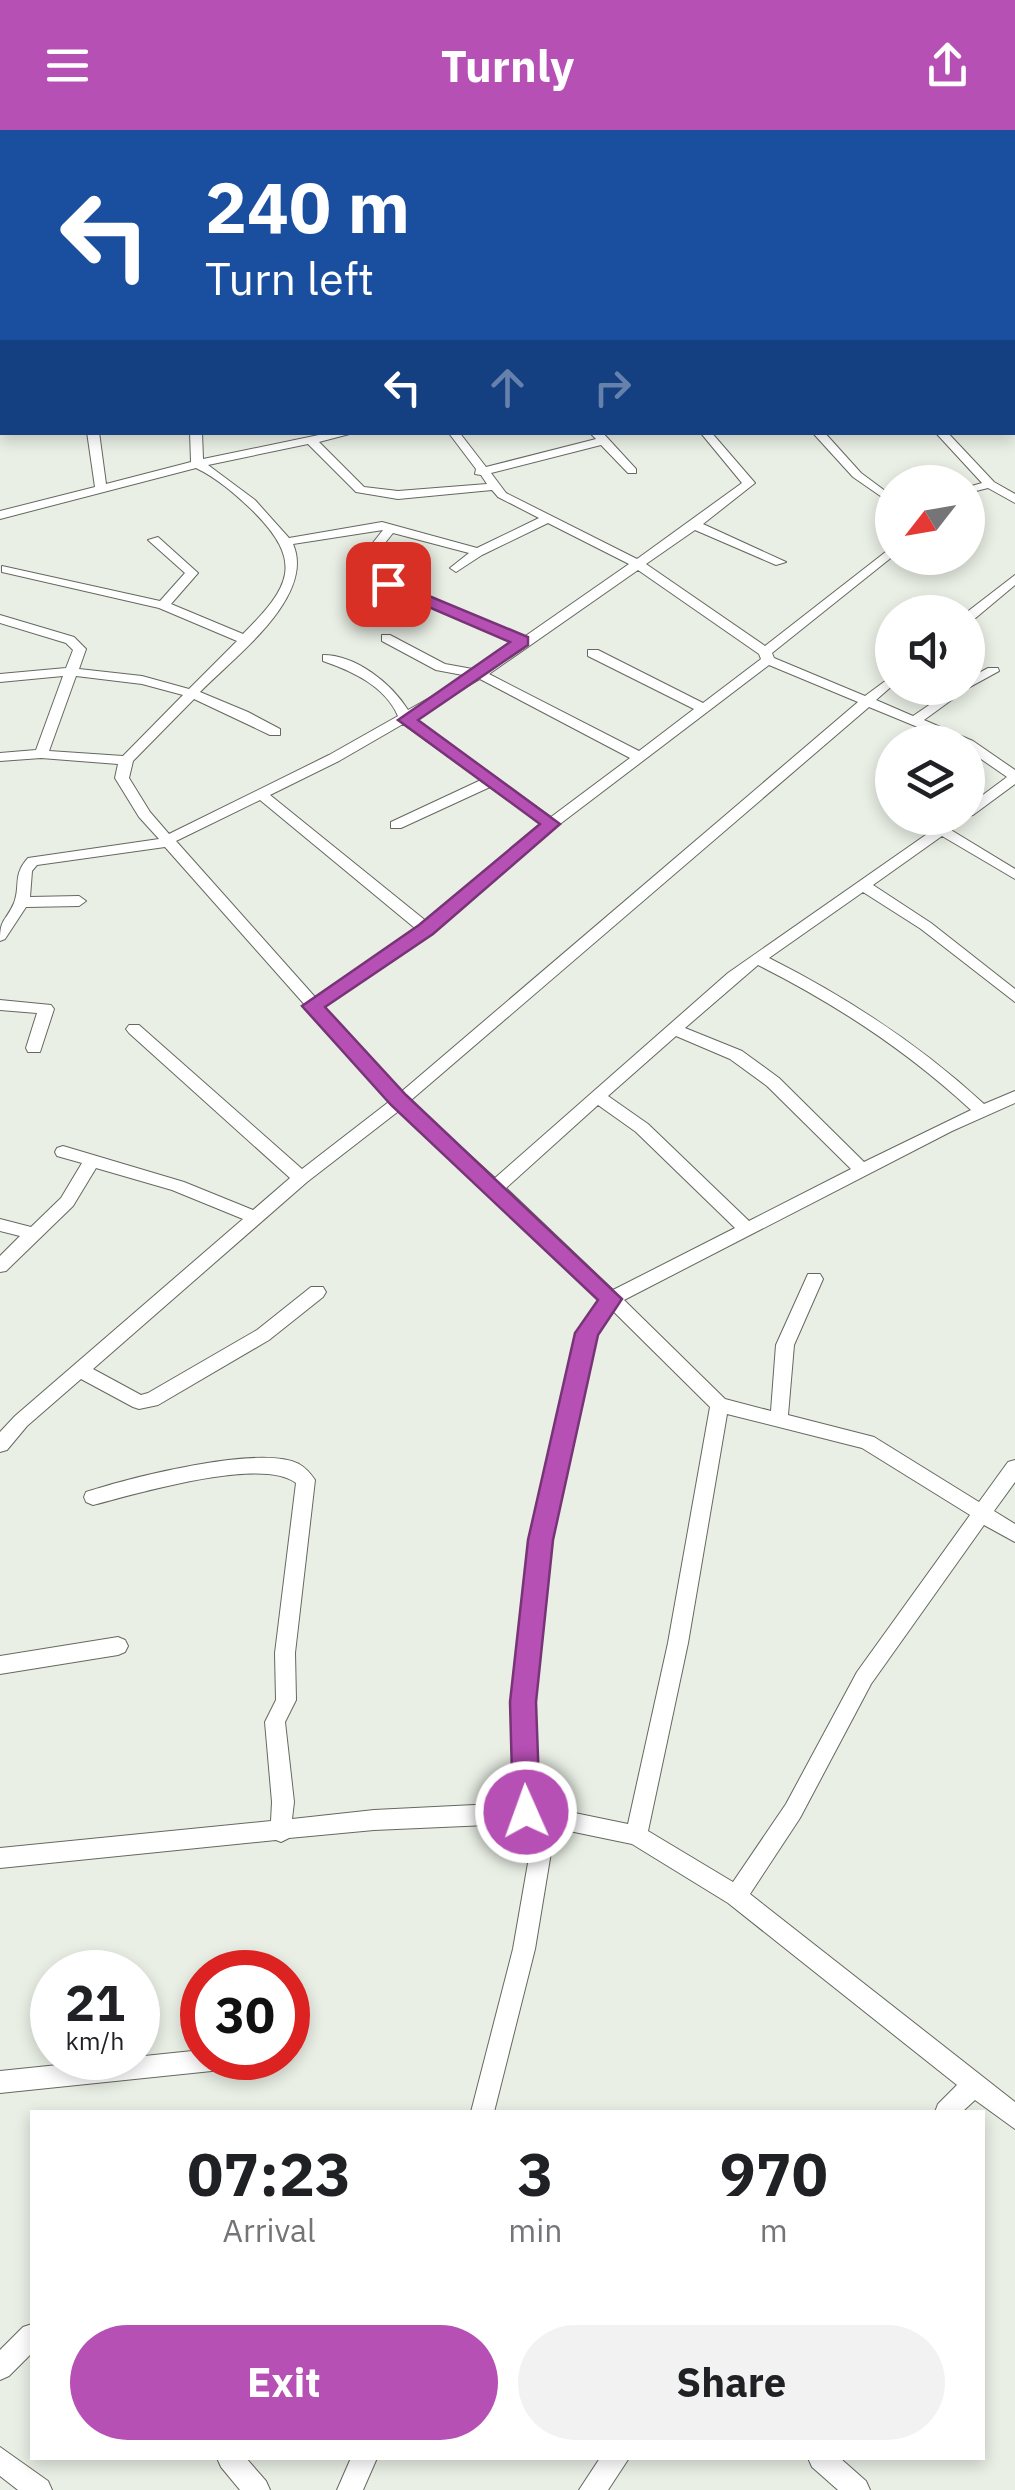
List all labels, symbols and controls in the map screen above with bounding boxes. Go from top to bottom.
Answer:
text: Turnly [441,36,574,94]
icon: menu [40,38,95,93]
icon: share [920,38,975,93]
text: 240 m [205,161,410,252]
icon: left [40,170,170,300]
text: Turn left [205,249,374,307]
icon: left [375,360,430,415]
icon: ahead [480,360,535,415]
icon: right [585,360,640,415]
north arrow [875,465,985,575]
map controls [875,465,985,835]
pin [346,542,431,627]
icon: arrive [361,557,416,612]
button: sound [875,595,985,705]
button: layers [875,725,985,835]
position arrow [474,1760,578,1864]
speed limit sign: 30 [180,1950,310,2080]
text: 21 [65,1970,125,2035]
text: km/h [66,2024,124,2057]
text: 07:23 [187,2134,351,2213]
text: 3 [517,2134,553,2213]
text: 970 [720,2134,828,2213]
text: Arrival [223,2209,316,2251]
text: min [508,2209,562,2251]
text: m [760,2209,788,2251]
button: Exit [70,2325,498,2440]
button: Share [518,2325,945,2440]

